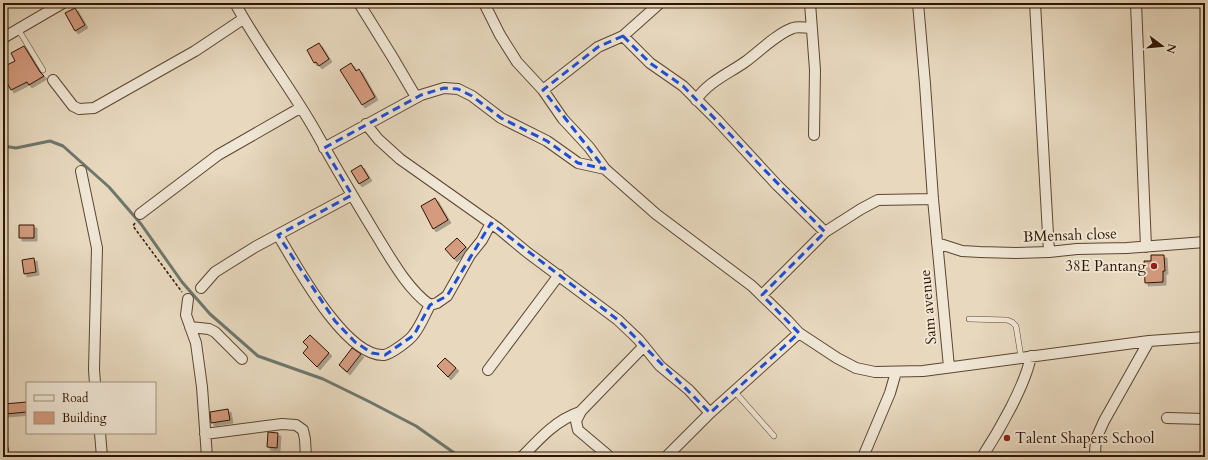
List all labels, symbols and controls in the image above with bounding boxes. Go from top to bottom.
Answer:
north arrow [1142,26,1182,66]
text: N [1162,42,1180,56]
street label: BMensah close [1023,223,1118,247]
place label: 38E Pantang [1065,256,1147,276]
marker: 38E Pantang [1149,261,1159,271]
street label: Sam avenue [915,269,941,345]
legend [26,382,156,434]
text: Road [62,390,89,406]
text: Building [62,410,107,426]
place label: Talent Shapers School [1015,428,1155,448]
marker: Talent Shapers School [1002,433,1012,443]

